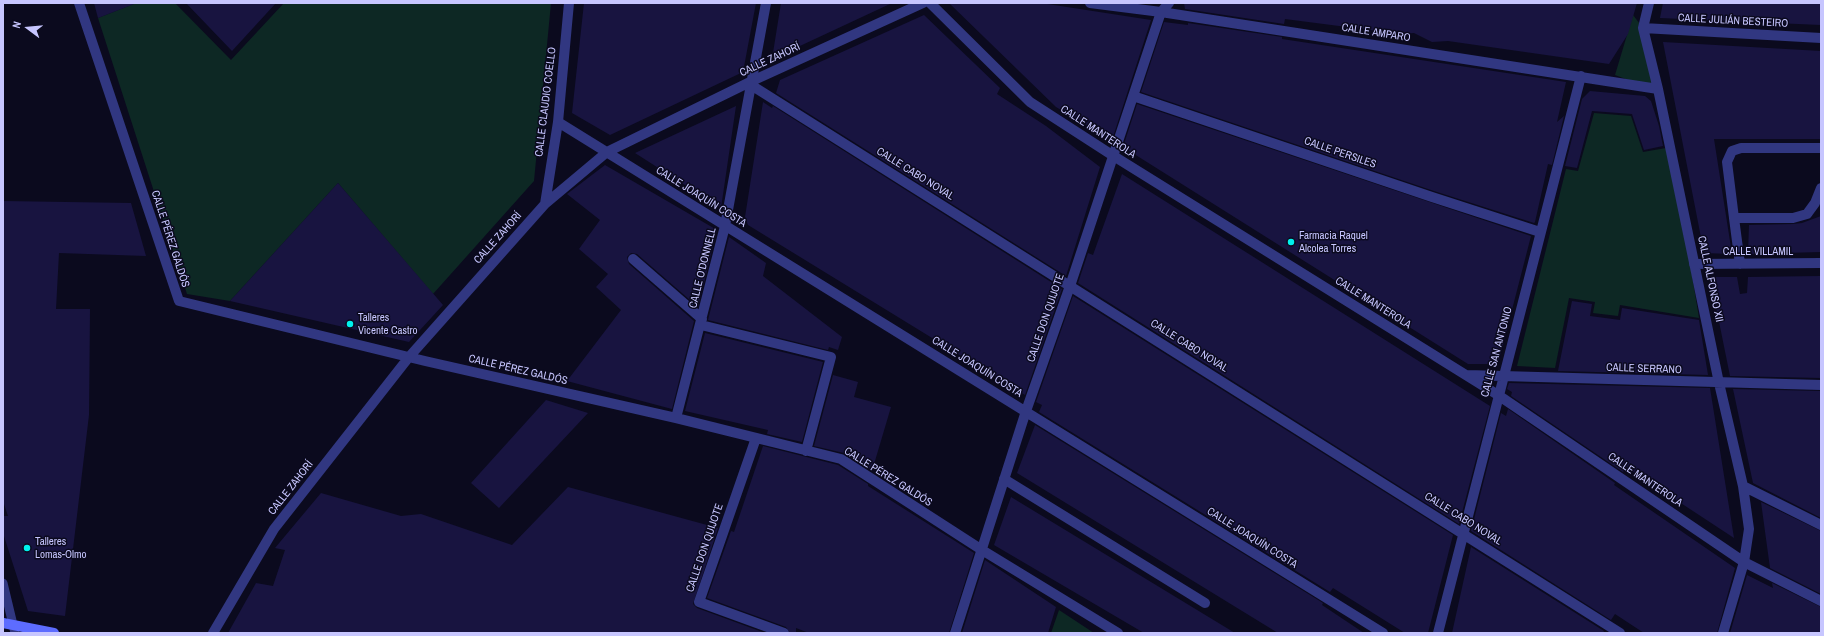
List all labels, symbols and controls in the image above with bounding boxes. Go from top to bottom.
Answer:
north arrow [8,8,48,48]
street label: CALLE JULIÁN BESTEIRO [1678,12,1788,30]
text: N [9,20,24,30]
street label: CALLE AMPARO [1341,21,1411,45]
street label: CALLE ZAHORÍ [738,40,802,80]
street label: CALLE CLAUDIO COELLO [533,46,559,158]
street label: CALLE MANTEROLA [1058,103,1138,161]
street label: CALLE PERSILES [1302,135,1378,171]
street label: CALLE CABO NOVAL [874,145,956,203]
street label: CALLE JOAQUÍN COSTA [653,164,749,230]
street label: CALLE PÉREZ GALDÓS [148,189,192,289]
street label: CALLE ZAHORÍ [471,209,525,267]
street label: CALLE O'DONNELL [687,226,719,310]
place label: Farmacia Raquel Alcolea Torres [1299,229,1368,255]
street label: CALLE ALFONSO XII [1694,235,1726,323]
marker: Farmacia Raquel Alcolea Torres [1286,237,1296,247]
street label: CALLE VILLAMIL [1723,245,1793,259]
street label: CALLE DON QUIJOTE [1025,272,1067,364]
street label: CALLE MANTEROLA [1333,274,1413,332]
street label: CALLE SAN ANTONIO [1479,305,1515,399]
place label: Talleres Vicente Castro [358,311,418,337]
street label: CALLE CABO NOVAL [1148,317,1230,375]
marker: Talleres Vicente Castro [345,319,355,329]
street label: CALLE JOAQUÍN COSTA [929,334,1025,400]
street label: CALLE PÉREZ GALDÓS [467,352,569,388]
street label: CALLE SERRANO [1606,361,1682,377]
street label: CALLE PÉREZ GALDÓS [842,445,934,509]
street label: CALLE MANTEROLA [1605,450,1685,510]
street label: CALLE ZAHORÍ [266,458,316,518]
street label: CALLE CABO NOVAL [1422,490,1504,548]
street label: CALLE DON QUIJOTE [684,502,726,594]
street label: CALLE JOAQUÍN COSTA [1204,505,1300,571]
place label: Talleres Lomas-Olmo [35,535,87,561]
marker: Talleres Lomas-Olmo [22,543,32,553]

